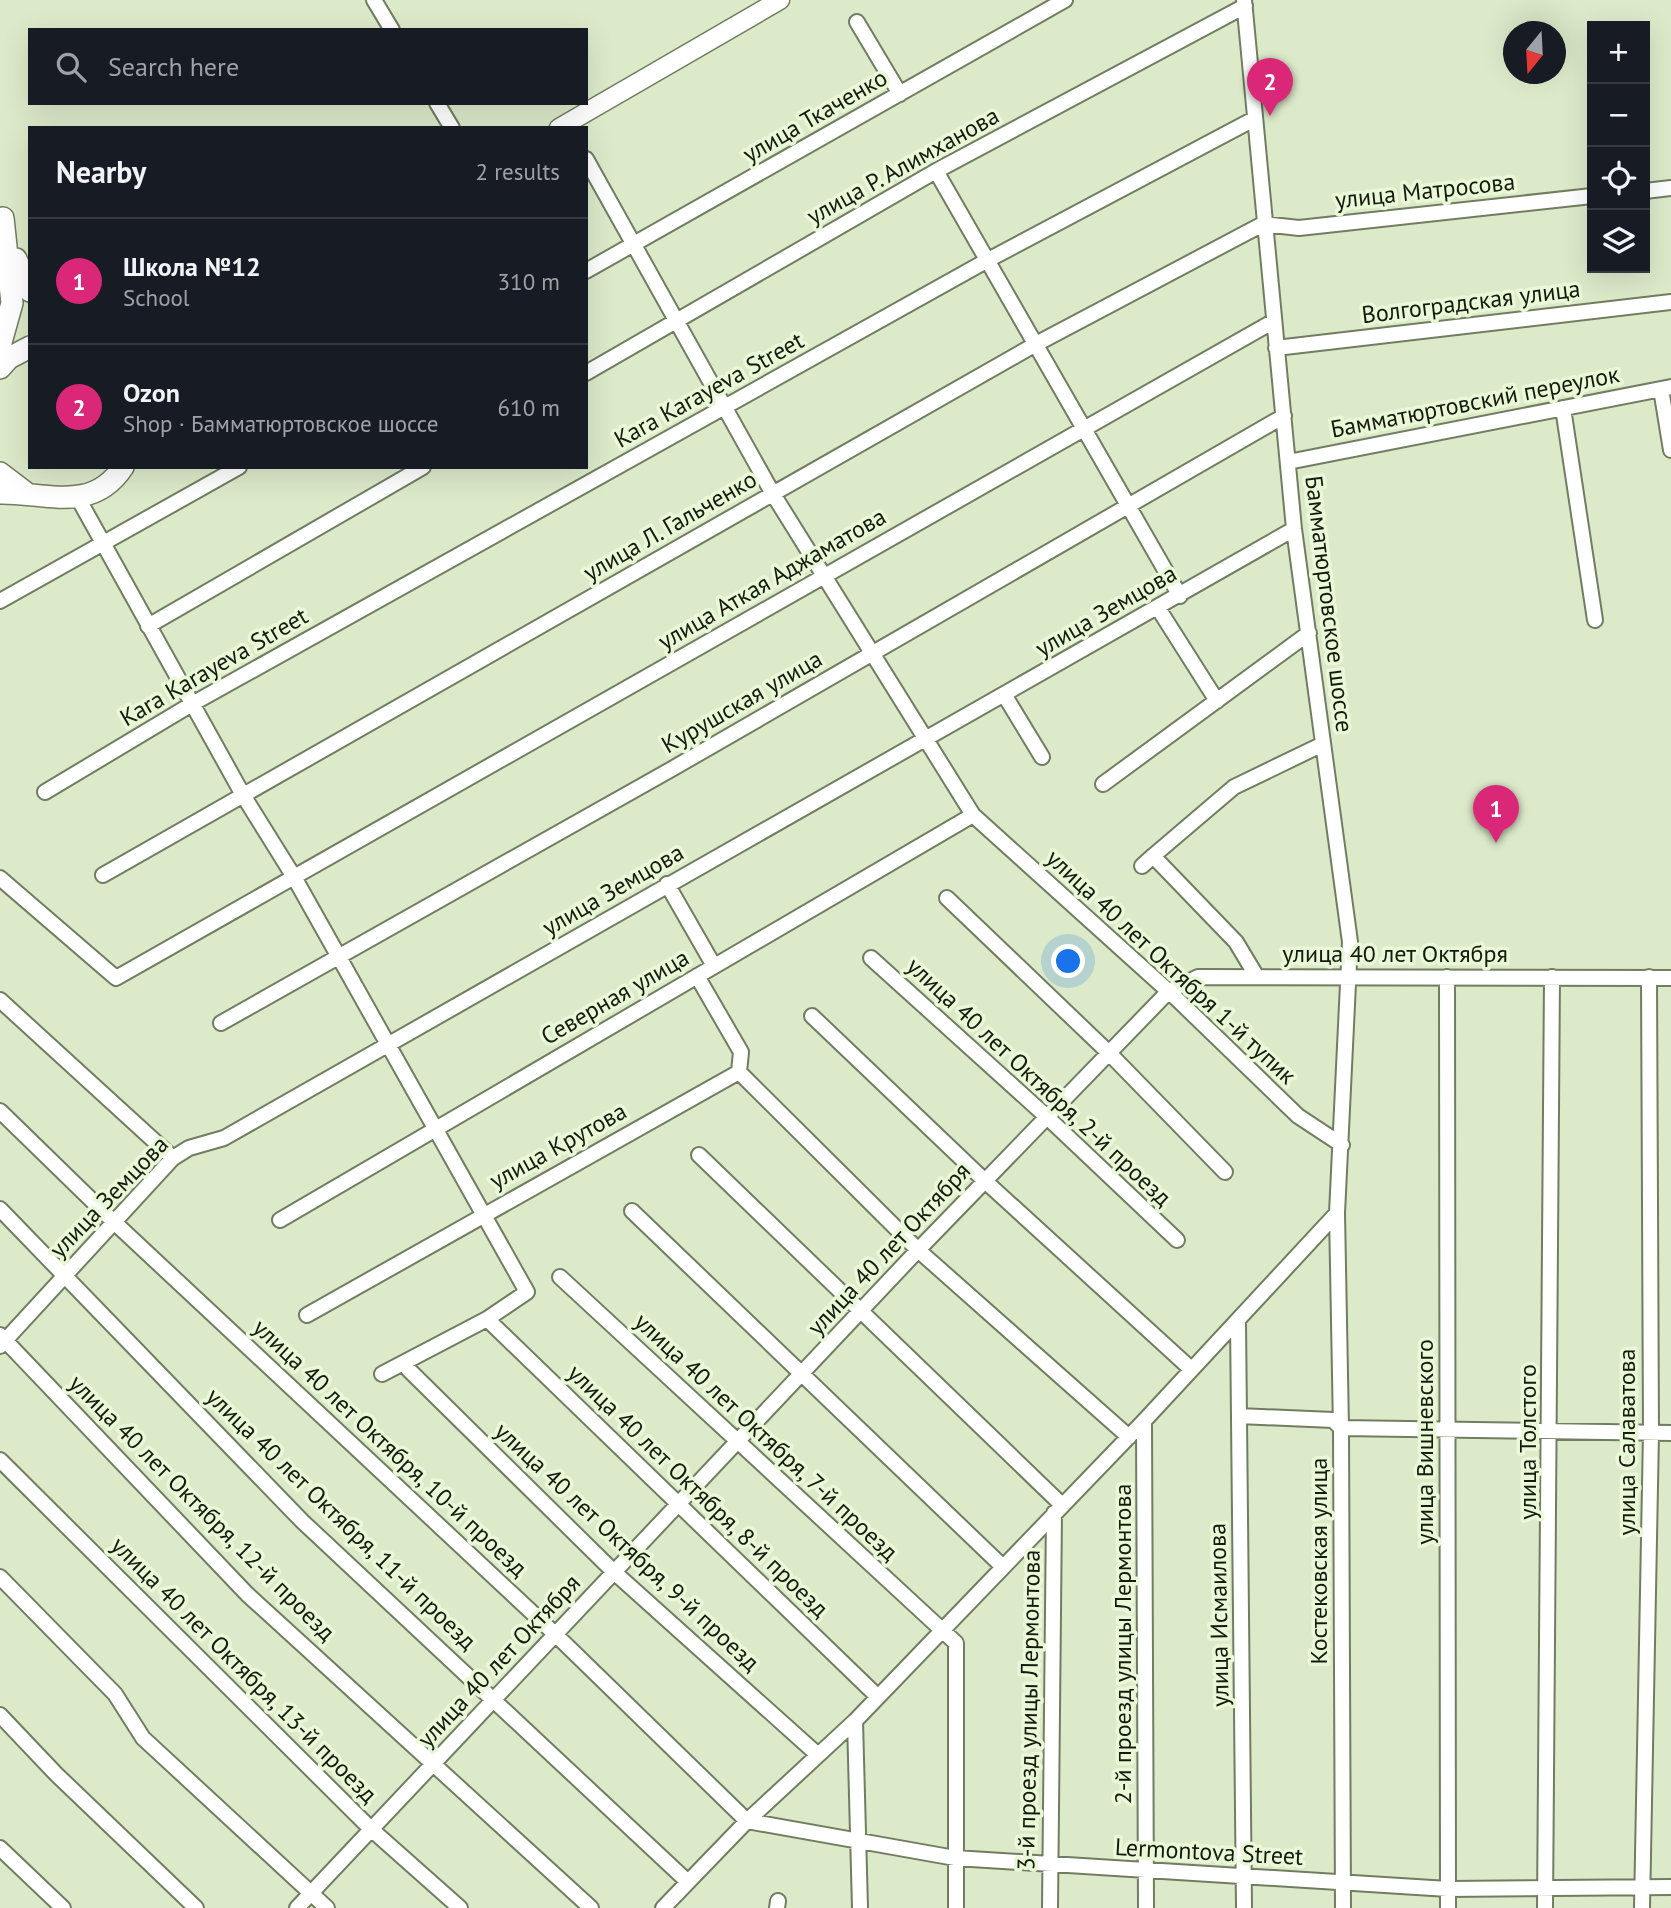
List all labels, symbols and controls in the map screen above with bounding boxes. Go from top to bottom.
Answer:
north arrow [1503,21,1566,84]
map controls [1587,21,1650,273]
button: + [1587,21,1650,84]
search box [28,28,588,105]
icon: search [52,48,90,86]
text: Search here [108,50,239,83]
pin: 2 [1247,58,1293,116]
street label: улица Ткаченко [737,62,893,169]
button: − [1587,84,1650,147]
street label: улица Р. Алимханова [801,100,1004,231]
button: locate [1587,147,1650,210]
text: Nearby [56,152,146,191]
text: 2 results [476,157,560,186]
street label: улица Матросова [1333,166,1516,215]
button: layers [1587,210,1650,273]
text: Школа №12 [123,250,261,283]
text: 1 [72,267,86,296]
text: 310 m [498,267,560,296]
street label: Волгоградская улица [1360,273,1582,330]
text: School [123,283,190,312]
street label: Kara Karayeva Street [609,325,809,455]
street label: Бамматюртовский переулок [1328,358,1622,445]
text: Ozon [123,376,180,409]
text: 2 [72,393,86,422]
text: 610 m [498,393,560,422]
text: Shop · Бамматюртовское шоссе [123,409,438,438]
street label: улица Л. Гальченко [577,463,762,588]
street label: Бамматюртовское шоссе [1298,474,1361,734]
street label: улица Аткая Аджаматова [652,501,891,656]
street label: улица Земцова [1030,558,1182,664]
street label: Kara Karayeva Street [114,600,313,733]
street label: Курушская улица [656,643,828,760]
pin: 1 [1473,785,1519,843]
street label: улица Земцова [537,837,689,943]
street label: улица 40 лет Октября 1-й тупик [1040,842,1303,1091]
street label: улица 40 лет Октября [1282,938,1508,969]
street label: Северная улица [535,942,694,1051]
your location [1051,944,1085,978]
street label: улица 40 лет Октября, 2-й проезд [900,951,1178,1213]
street label: улица Крутова [484,1095,632,1196]
street label: улица Земцова [43,1129,175,1264]
street label: улица 40 лет Октября [800,1156,977,1342]
street label: улица 40 лет Октября, 7-й проезд [628,1306,905,1567]
street label: улица 40 лет Октября, 10-й проезд [247,1312,534,1583]
street label: улица Вишневского [1409,1339,1440,1545]
street label: улица Салаватова [1611,1349,1642,1535]
street label: улица 40 лет Октября, 8-й проезд [561,1357,835,1624]
street label: улица Толстого [1512,1364,1543,1520]
street label: улица 40 лет Октября, 12-й проезд [63,1368,342,1647]
street label: улица 40 лет Октября, 11-й проезд [200,1381,483,1656]
street label: улица 40 лет Октября, 9-й проезд [488,1416,766,1678]
street label: Костековская улица [1303,1458,1334,1664]
street label: 2-й проезд улицы Лермонтова [1107,1484,1138,1804]
street label: улица Исмаилова [1201,1523,1236,1707]
street label: улица 40 лет Октября, 13-й проезд [105,1530,384,1809]
street label: 3-й проезд улицы Лермонтова [1010,1549,1047,1871]
street label: улица 40 лет Октября [411,1568,587,1754]
street label: Lermontova Street [1114,1831,1304,1872]

